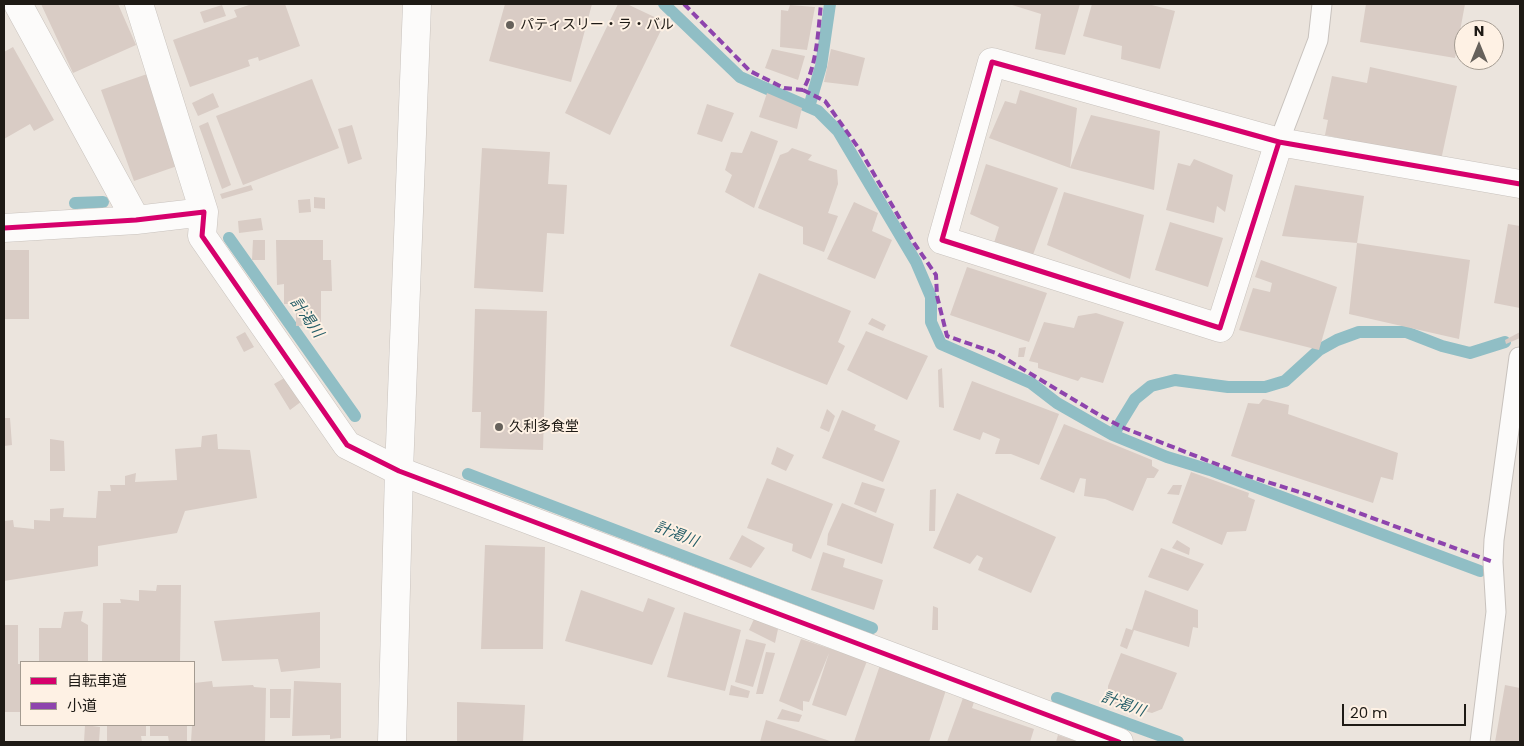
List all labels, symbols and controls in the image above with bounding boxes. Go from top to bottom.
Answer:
place label: パティスリー・ラ・バル [520,17,674,33]
marker: パティスリー・ラ・バル [504,19,516,31]
north arrow [1454,20,1504,70]
text: N [1474,21,1484,41]
water label: 計渇川 [286,294,326,342]
place label: 久利多食堂 [509,419,579,435]
marker: 久利多食堂 [493,421,505,433]
water label: 計渇川 [652,519,700,551]
legend [20,661,195,726]
text: 自転車道 [67,670,127,691]
water label: 計渇川 [1099,689,1147,721]
scale bar [1344,694,1468,726]
text: 小道 [67,695,97,716]
text: 20 m [1350,702,1388,723]

